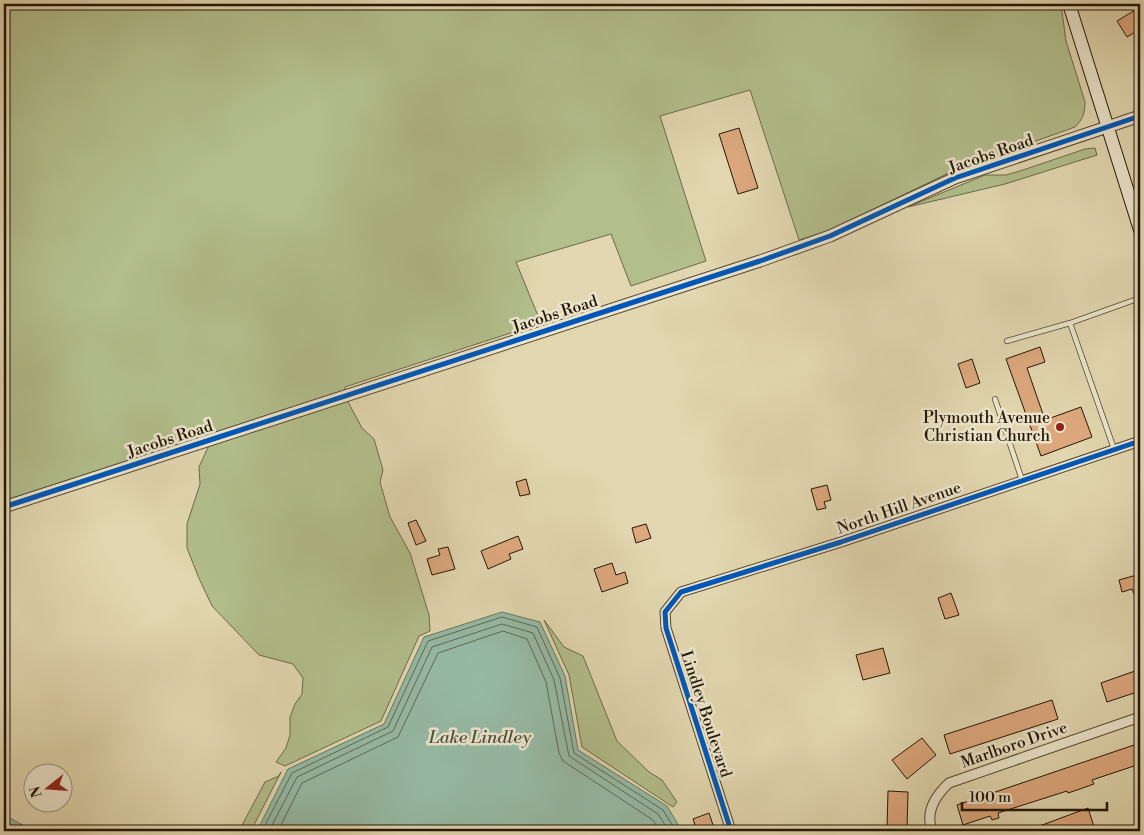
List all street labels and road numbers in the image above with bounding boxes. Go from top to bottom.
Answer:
street label: Jacobs Road [945,130,1036,178]
street label: Jacobs Road [509,291,600,337]
street label: Jacobs Road [124,416,215,462]
street label: North Hill Avenue [834,477,964,539]
street label: Lindley Boulevard [676,648,736,780]
street label: Marlboro Drive [958,717,1070,773]

